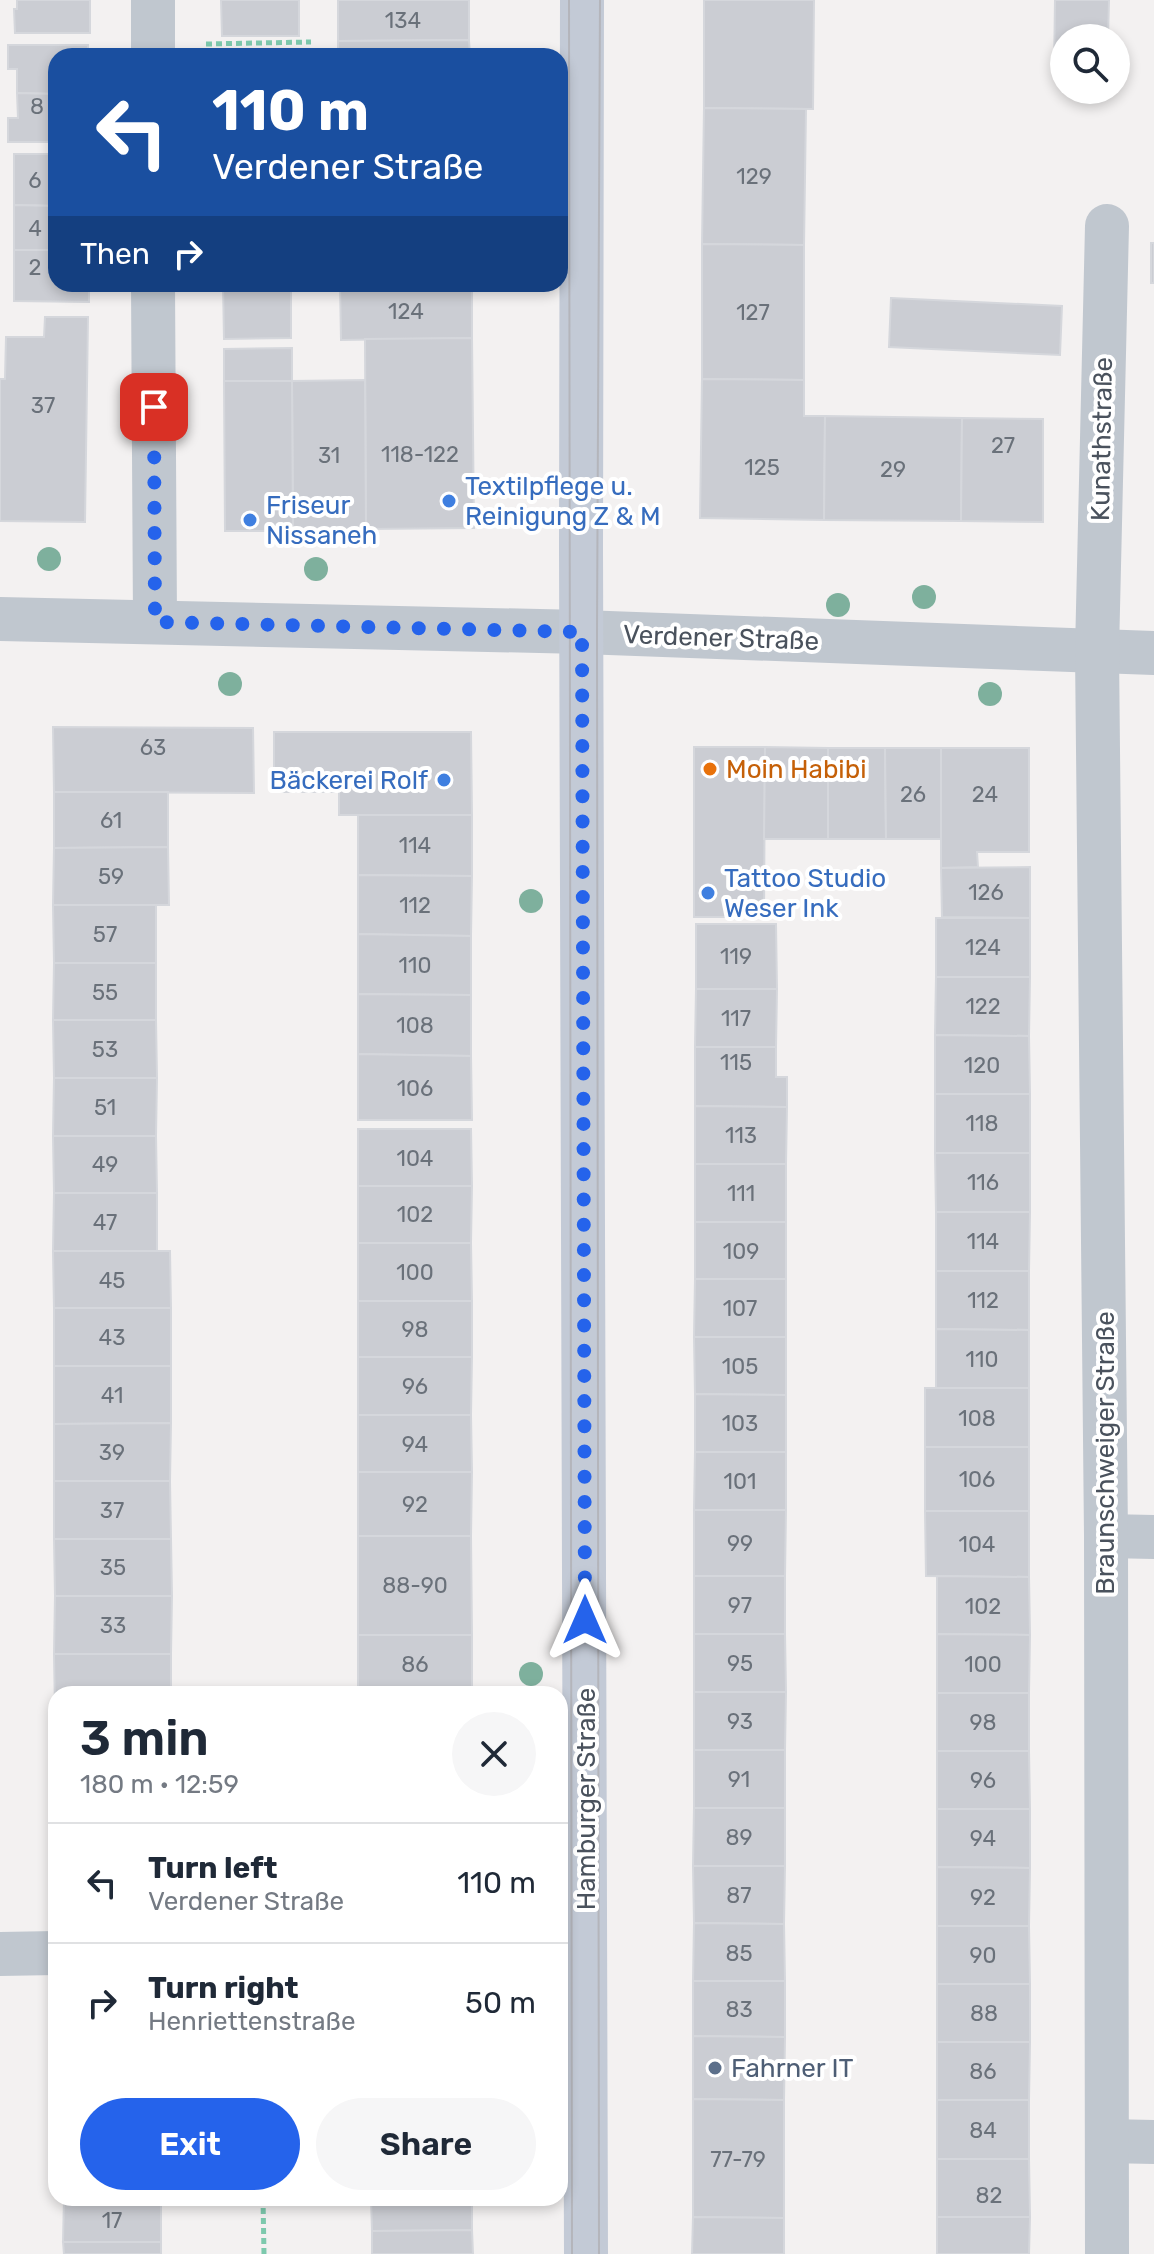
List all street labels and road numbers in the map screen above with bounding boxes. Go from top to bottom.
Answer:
street label: Kunathstraße [1085,357,1119,521]
street label: Verdener Straße [622,619,820,657]
street label: Braunschweiger Straße [1090,1311,1121,1595]
street label: Hamburger Straße [571,1688,602,1910]

